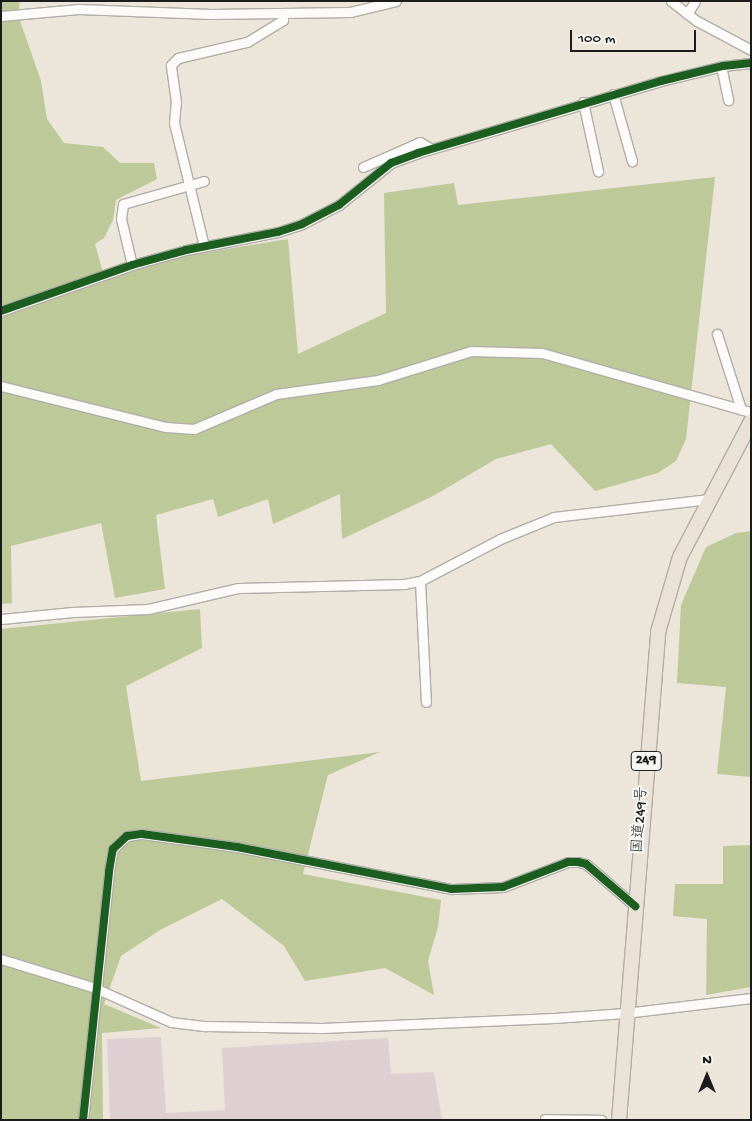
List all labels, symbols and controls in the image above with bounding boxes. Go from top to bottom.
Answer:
scale bar [572,20,698,52]
text: 100 m [578,30,615,48]
road number: 249 [630,749,662,772]
street label: 国道249号 [630,786,652,854]
north arrow [682,1051,732,1101]
text: N [702,1052,712,1069]

